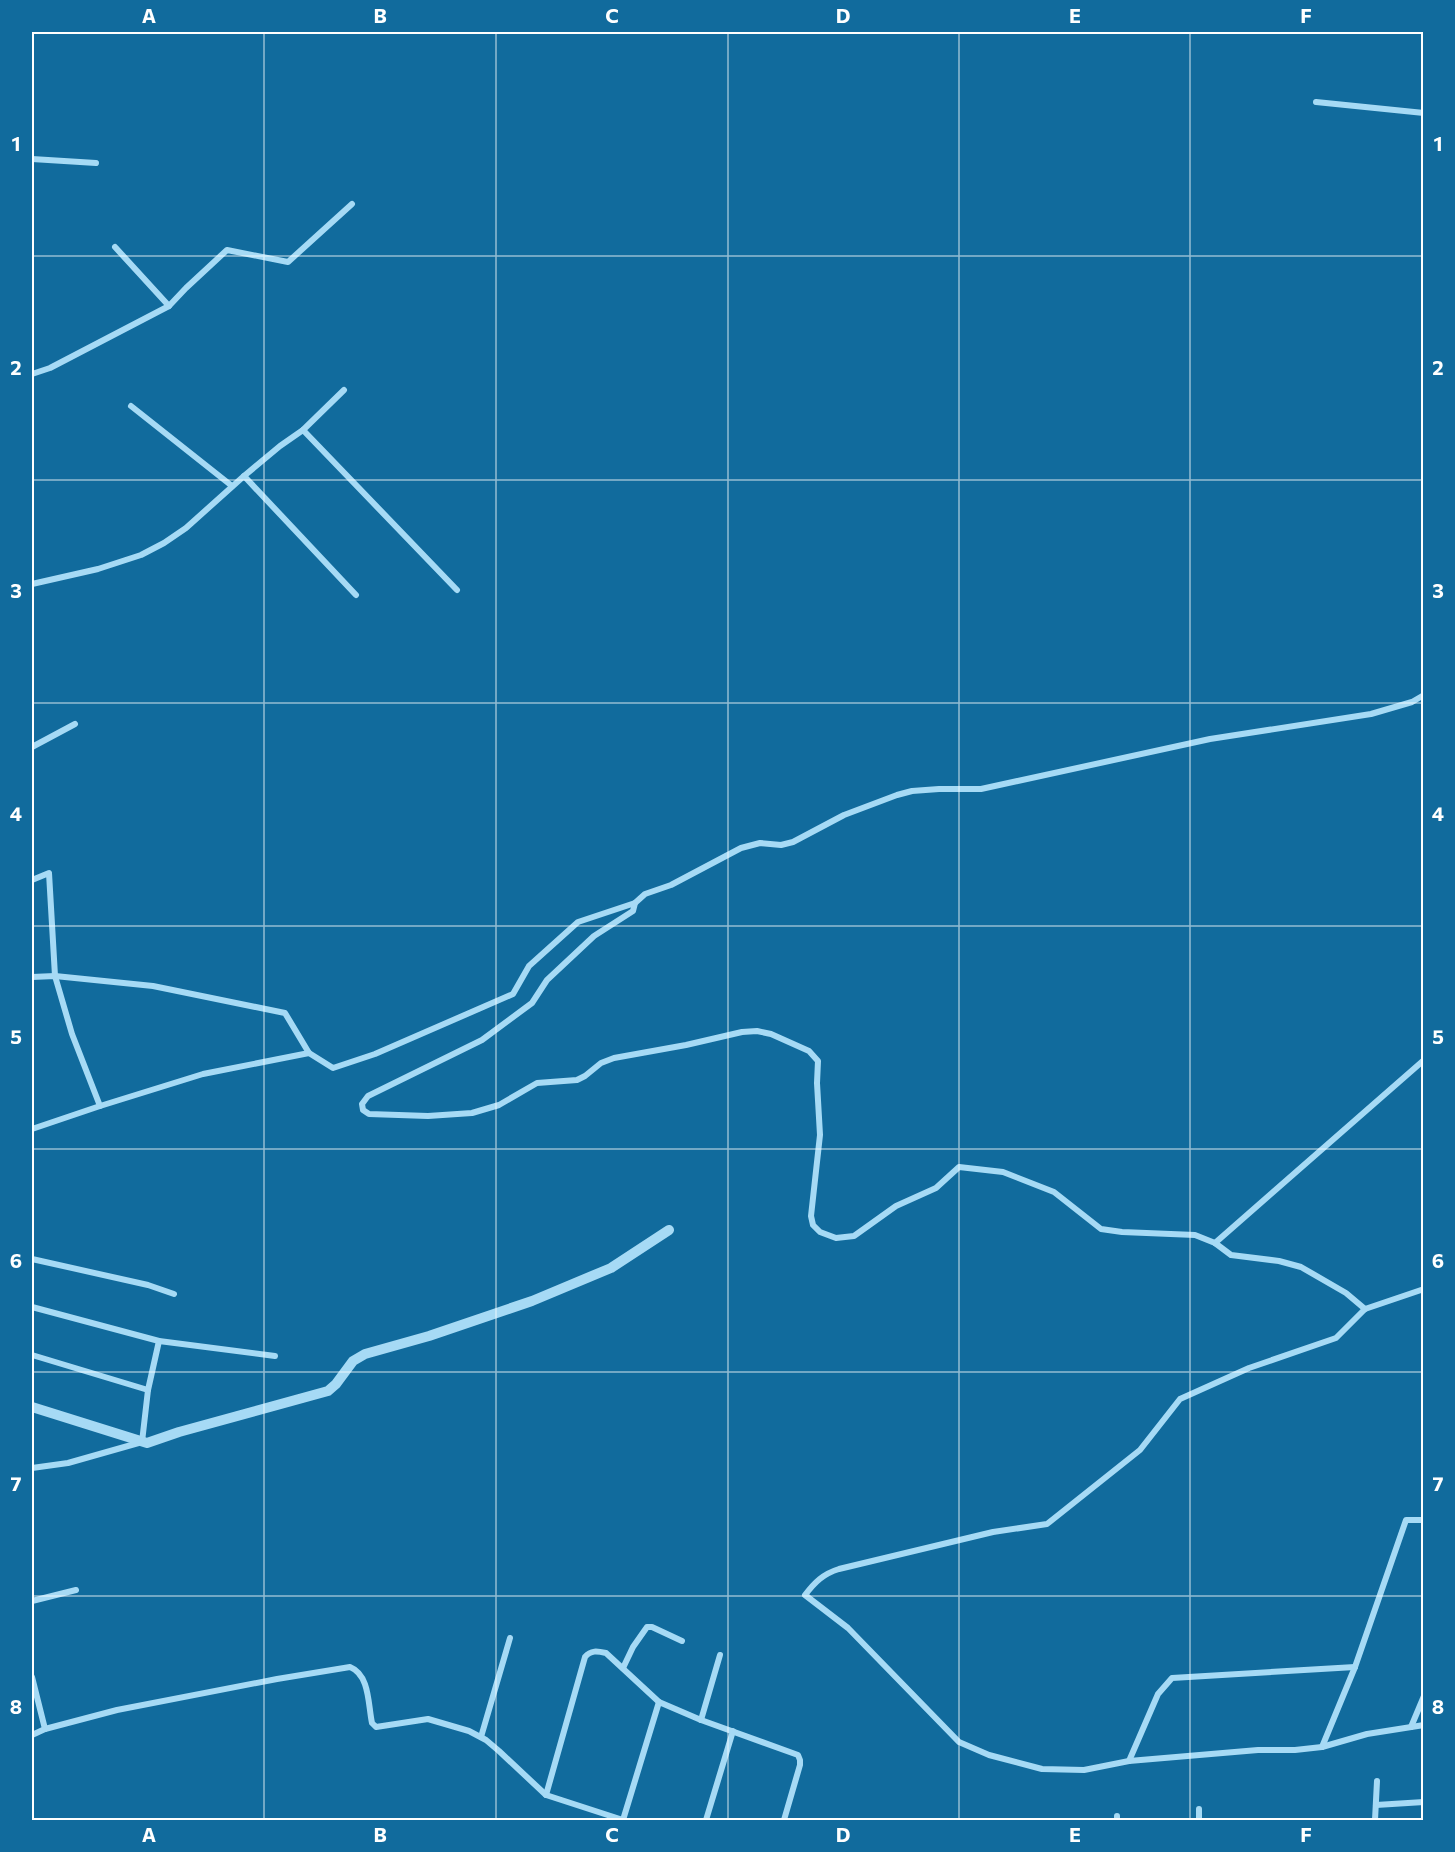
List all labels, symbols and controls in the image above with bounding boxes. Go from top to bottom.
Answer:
text: A [142,3,156,27]
text: B [373,3,387,27]
text: C [605,3,619,27]
text: D [836,3,850,27]
text: E [1069,3,1081,27]
text: F [1300,3,1312,27]
text: 1 [11,131,21,155]
text: 1 [1433,131,1443,155]
text: 2 [10,355,22,379]
text: 2 [1432,355,1444,379]
text: 3 [10,578,22,602]
text: 3 [1432,578,1444,602]
text: 4 [10,801,22,825]
text: 4 [1432,801,1444,825]
text: 5 [10,1024,22,1048]
text: 5 [1432,1024,1444,1048]
text: 6 [10,1248,22,1272]
text: 6 [1432,1248,1444,1272]
text: 7 [11,1471,22,1495]
text: 7 [1433,1471,1444,1495]
text: 8 [10,1694,22,1718]
text: 8 [1432,1694,1444,1718]
text: A [142,1822,156,1846]
text: B [373,1822,387,1846]
text: C [605,1822,619,1846]
text: D [836,1822,850,1846]
text: E [1069,1822,1081,1846]
text: F [1300,1822,1312,1846]

